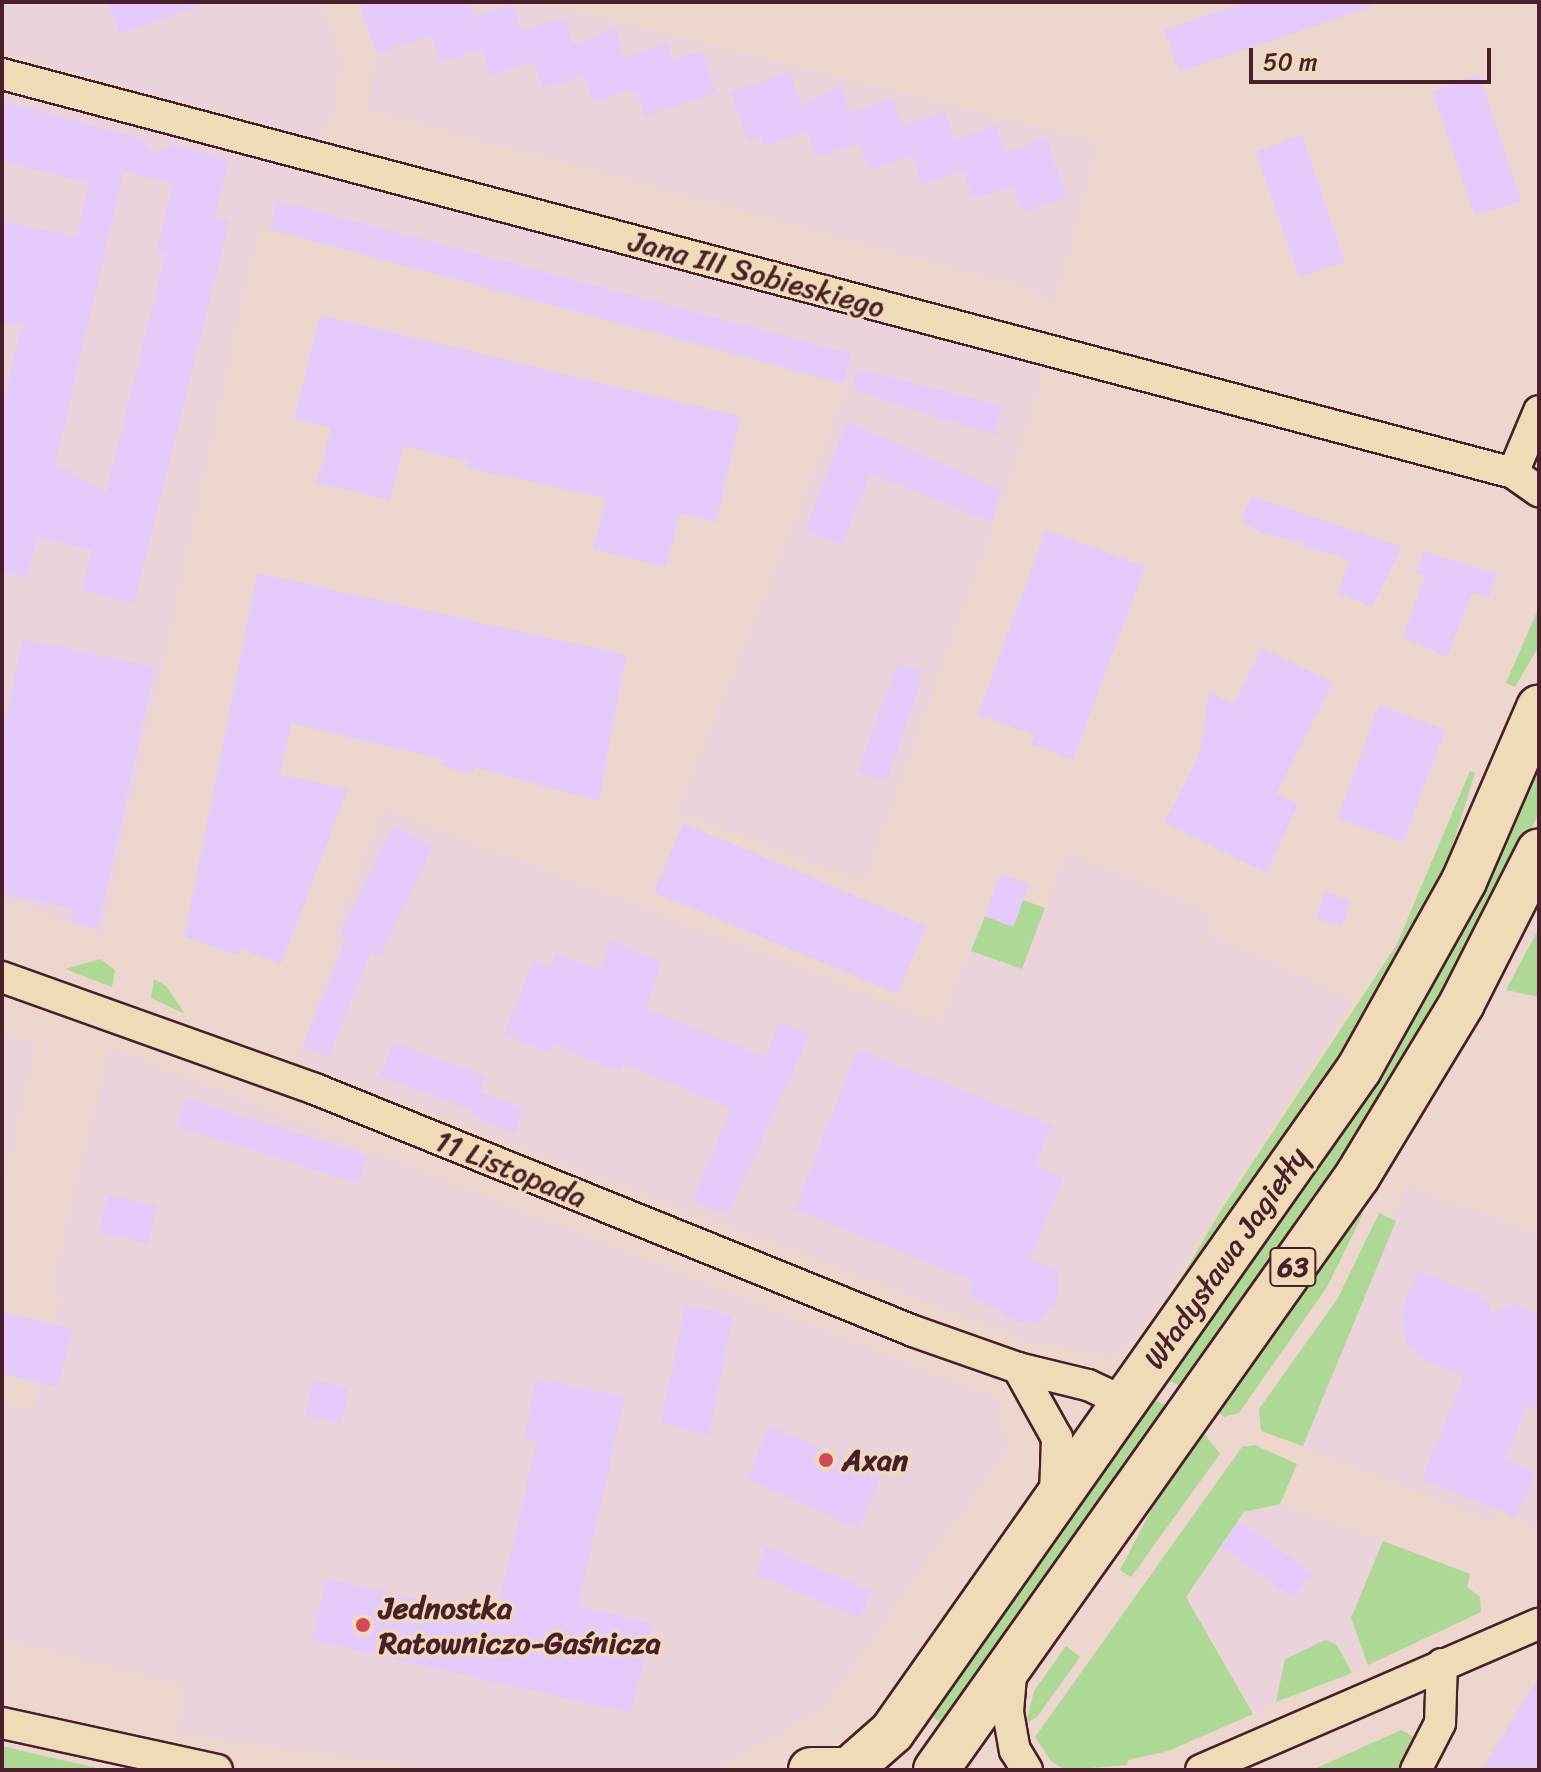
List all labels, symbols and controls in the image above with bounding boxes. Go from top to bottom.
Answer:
scale bar [1253,32,1495,82]
text: 50 m [1263,41,1318,83]
street label: Jana III Sobieskiego [625,223,889,325]
street label: 11 Listopada [430,1122,592,1216]
street label: Władysława Jagiełły [1136,1140,1316,1376]
road number: 63 [1269,1243,1317,1291]
place label: Axan [842,1442,908,1478]
marker: Axan [817,1451,835,1469]
place label: Jednostka Ratowniczo-Gaśnicza [379,1590,661,1660]
marker: Jednostka Ratowniczo-Gaśnicza [354,1616,372,1634]

